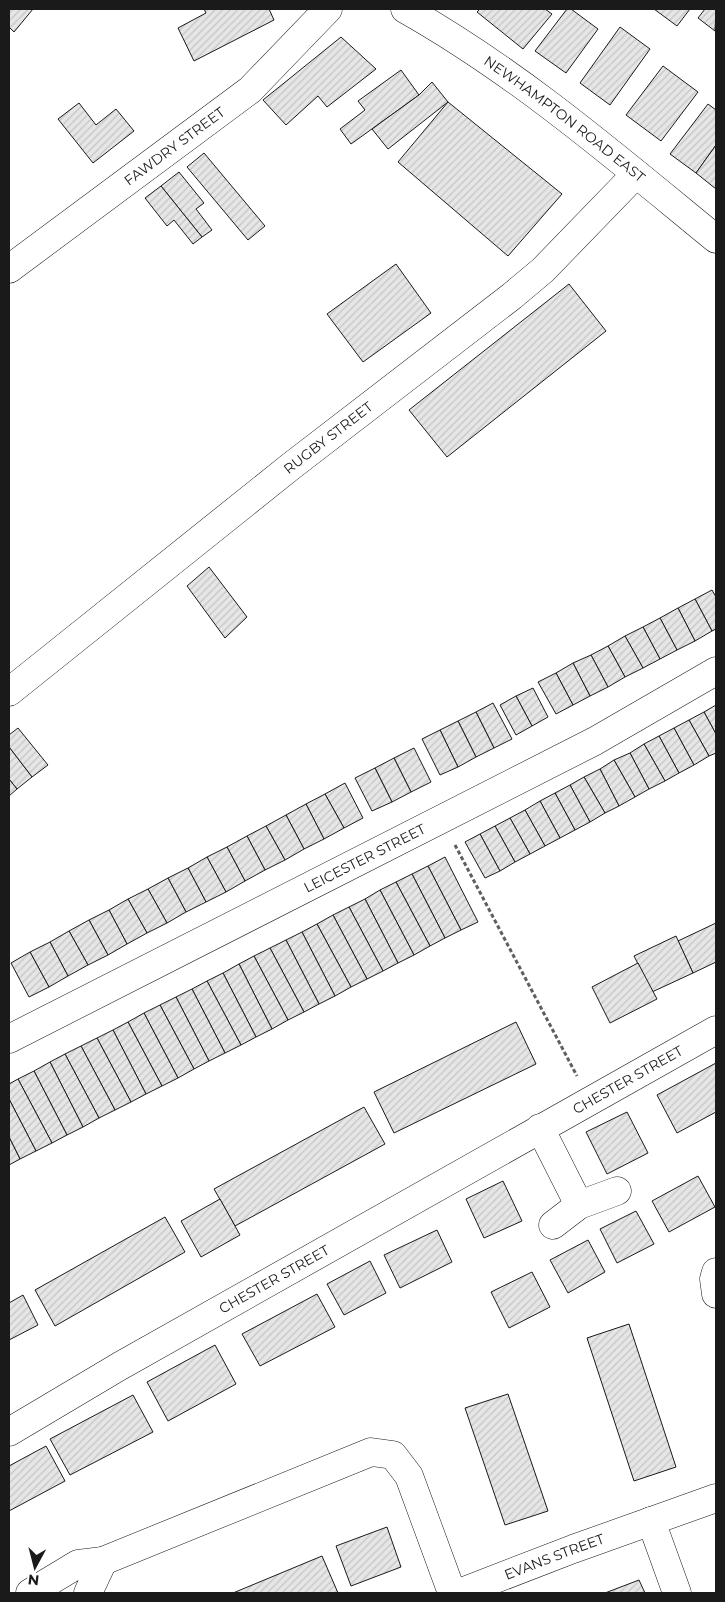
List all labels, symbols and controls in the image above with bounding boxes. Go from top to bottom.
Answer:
street label: NEWHAMPTON ROAD EAST [481,52,649,186]
street label: FAWDRY STREET [120,103,228,189]
street label: RUGBY STREET [280,398,376,478]
street label: LEICESTER STREET [301,820,429,897]
street label: CHESTER STREET [569,1042,686,1118]
street label: CHESTER STREET [216,1241,332,1317]
street label: EVANS STREET [502,1530,607,1584]
north arrow [10,1542,60,1592]
text: N [27,1570,40,1590]

